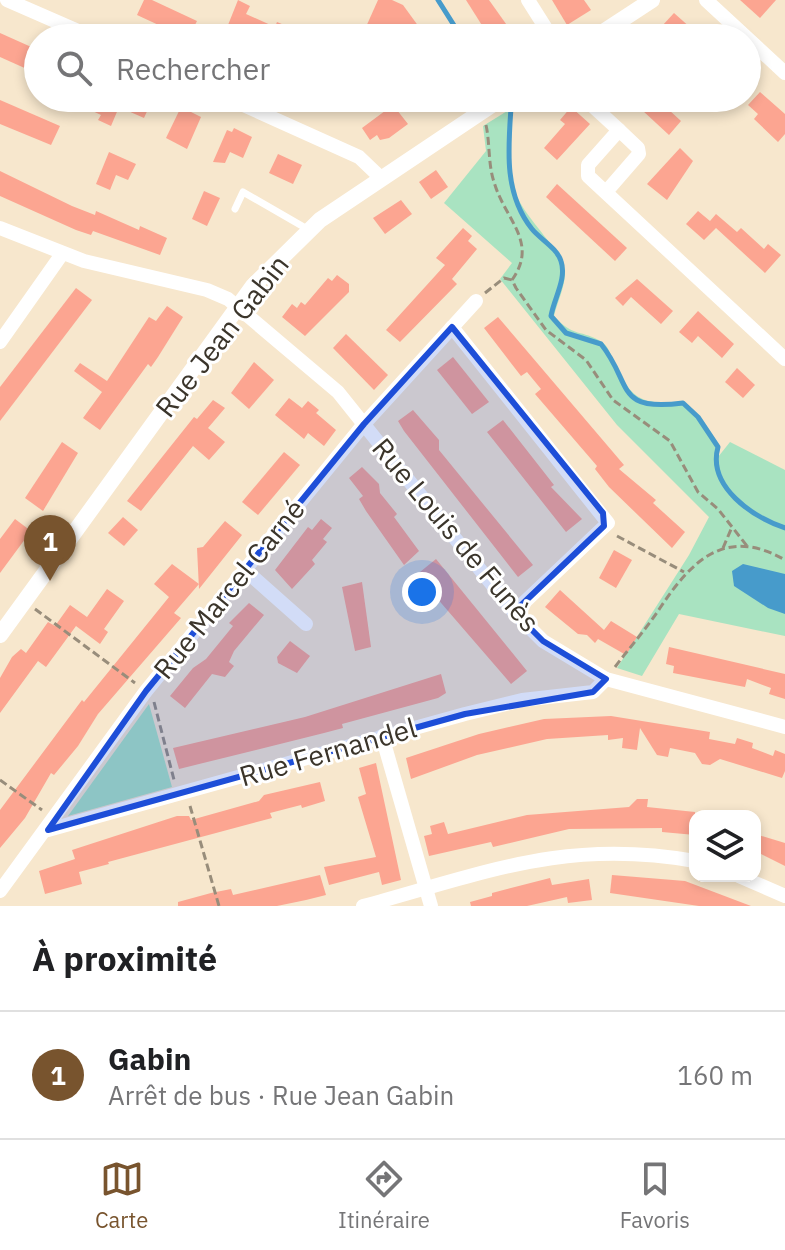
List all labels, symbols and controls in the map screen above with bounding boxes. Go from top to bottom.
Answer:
search box [24,24,761,112]
icon: search [52,46,96,90]
text: Rechercher [116,49,270,88]
street label: Rue Jean Gabin [147,247,297,424]
street label: Rue Louis de Funès [364,430,548,639]
street label: Rue Marcel Carné [145,491,313,686]
pin: 1 [24,515,76,581]
your location [402,572,442,612]
street label: Rue Fernandel [235,709,421,794]
map controls [689,810,761,882]
button: layers [689,810,761,882]
text: À proximité [32,936,217,980]
text: Gabin [108,1039,191,1078]
text: 1 [50,1058,66,1092]
text: 160 m [677,1058,753,1092]
text: Arrêt de bus · Rue Jean Gabin [108,1078,454,1112]
tab: Carte [95,1157,148,1234]
tab: Itinéraire [338,1157,430,1234]
tab: Favoris [620,1157,690,1234]

